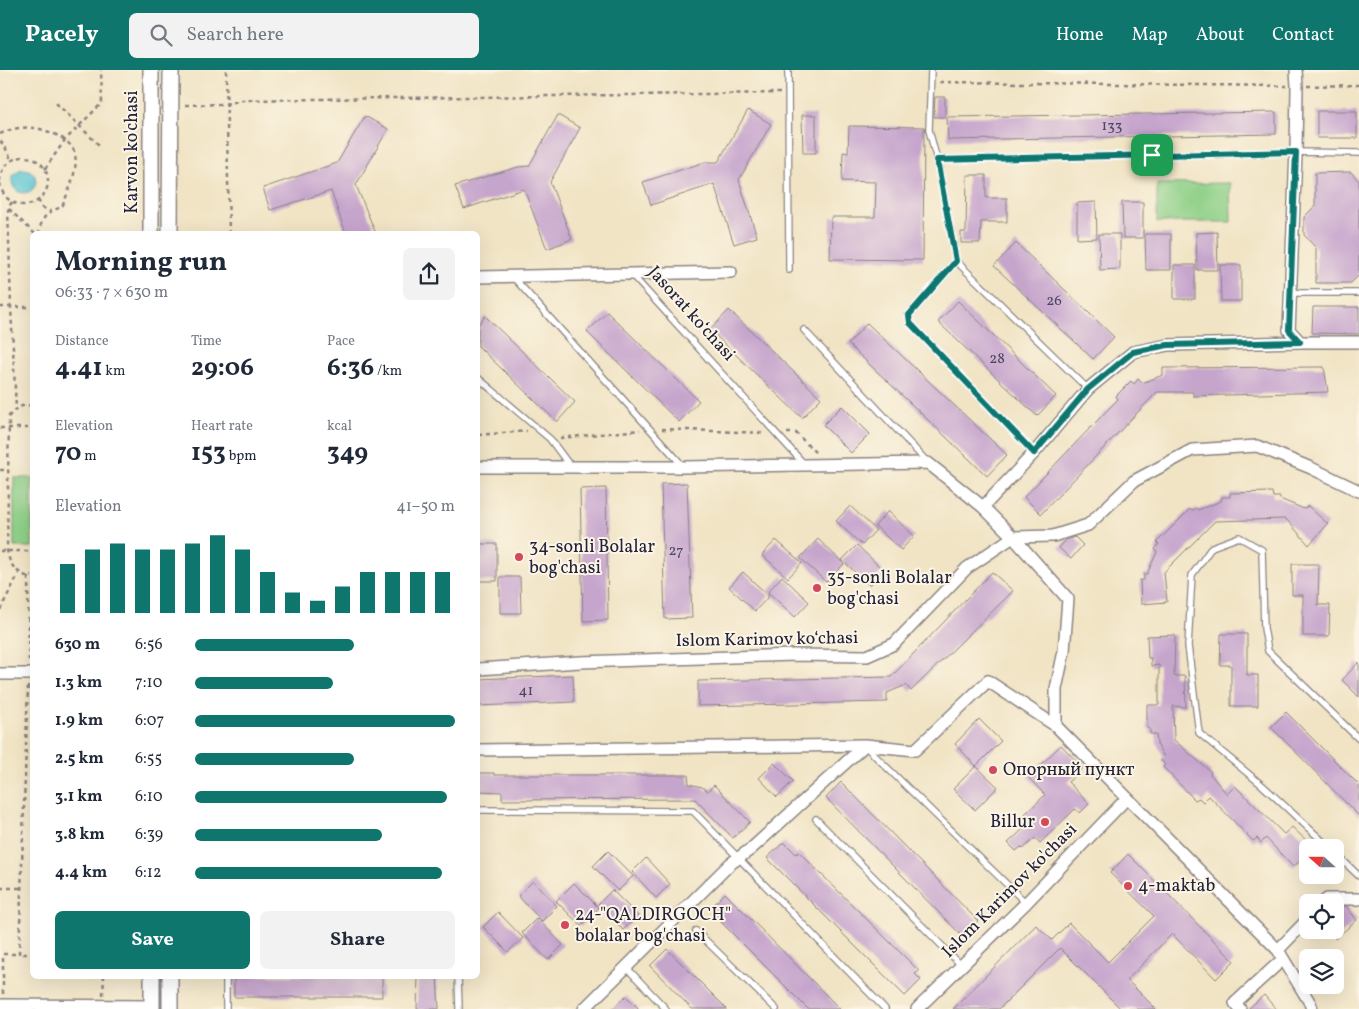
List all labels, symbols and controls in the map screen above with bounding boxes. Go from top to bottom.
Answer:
search box [129,13,479,58]
text: Pacely [25,18,99,52]
icon: search [147,21,175,49]
text: Search here [187,22,284,48]
text: Home [1056,23,1104,48]
text: Map [1132,23,1168,48]
text: About [1196,23,1244,48]
text: Contact [1272,23,1334,48]
street label: Karvon ko'chasi [120,90,145,214]
house number: 133 [1101,116,1123,137]
pin [1131,134,1173,176]
icon: arrive [1138,141,1166,169]
text: Morning run [55,243,227,282]
button: share [403,248,455,300]
street label: Jasorat ko‘chasi [641,261,741,367]
text: 06:33 · 7 × 630 m [55,282,168,304]
house number: 26 [1046,291,1062,312]
text: Distance [55,332,109,351]
text: Time [191,332,222,351]
text: Pace [327,332,355,351]
house number: 28 [989,349,1005,370]
text: 4.41 [55,351,102,386]
text: 29:06 [191,351,254,386]
text: 6:36 [327,351,374,386]
text: km [102,362,125,381]
text: /km [374,362,402,381]
text: Elevation [55,417,113,436]
text: Heart rate [191,417,253,436]
text: kcal [327,417,352,436]
text: 70 [55,436,81,471]
text: 153 [191,436,226,471]
text: 349 [327,436,368,471]
text: m [81,447,97,466]
text: bpm [226,447,257,466]
text: Elevation [55,496,122,518]
text: 41–50 m [396,496,455,518]
place label: 34-sonli Bolalar bog'chasi [529,535,656,581]
house number: 27 [669,541,683,562]
marker: 34-sonli Bolalar bog'chasi [513,551,525,563]
place label: 35-sonli Bolalar bog'chasi [827,566,952,612]
marker: 35-sonli Bolalar bog'chasi [811,582,823,594]
street label: Islom Karimov ko‘chasi [675,626,859,654]
text: 630 m [55,634,100,656]
text: 6:56 [135,634,163,656]
text: 1.3 km [55,672,102,694]
text: 7:10 [135,672,162,694]
house number: 41 [519,681,533,702]
text: 1.9 km [55,710,103,732]
text: 6:07 [135,710,164,732]
text: 2.5 km [55,748,104,770]
text: 6:55 [135,748,162,770]
place label: Опорный пункт [1003,758,1134,783]
marker: Опорный пункт [987,764,999,776]
text: 3.1 km [55,786,103,808]
text: 6:10 [135,786,163,808]
place label: Billur [990,810,1035,835]
marker: Billur [1039,816,1051,828]
street label: Islom Karimov ko'chasi [937,818,1083,964]
text: 3.8 km [55,824,105,846]
text: 6:39 [135,824,163,846]
north arrow [1299,839,1344,884]
map controls [1299,839,1344,994]
text: 4.4 km [55,862,107,884]
text: 6:12 [135,862,162,884]
place label: 4-maktab [1138,874,1216,899]
marker: 4-maktab [1122,880,1134,892]
button: locate [1299,894,1344,939]
place label: 24-"QALDIRGOCH" bolalar bog'chasi [575,903,731,949]
button: Save [55,911,250,969]
button: Share [260,911,455,969]
marker: 24-"QALDIRGOCH" bolalar bog'chasi [559,919,571,931]
button: layers [1299,949,1344,994]

